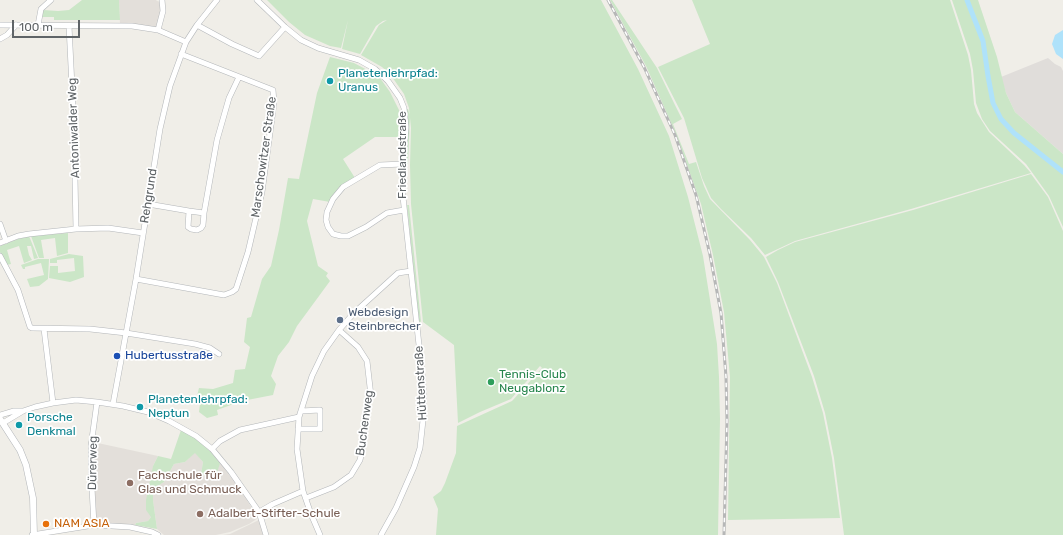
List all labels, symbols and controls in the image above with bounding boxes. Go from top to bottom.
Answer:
scale bar [14,12,82,38]
text: 100 m [19,20,53,34]
place label: Planetenlehrpfad: Uranus [338,67,438,95]
marker: Planetenlehrpfad: Uranus [325,76,335,86]
street label: Antoniwalder Weg [65,77,83,179]
street label: Marschowitzer Straße [248,96,280,218]
street label: Friedlandstraße [396,111,410,199]
street label: Rehgrund [138,168,160,224]
place label: Webdesign Steinbrecher [348,306,421,334]
marker: Webdesign Steinbrecher [335,315,345,325]
street label: Hüttenstraße [412,345,430,421]
place label: Hubertusstraße [125,349,213,363]
marker: Hubertusstraße [112,351,122,361]
place label: Tennis-Club Neugablonz [499,368,566,396]
marker: Tennis-Club Neugablonz [486,377,496,387]
street label: Buchenweg [353,389,377,457]
place label: Planetenlehrpfad: Neptun [148,393,248,421]
marker: Planetenlehrpfad: Neptun [135,402,145,412]
place label: Porsche Denkmal [27,411,76,439]
marker: Porsche Denkmal [14,420,24,430]
street label: Dürerweg [85,436,101,490]
place label: Fachschule für Glas und Schmuck [138,469,241,497]
marker: Fachschule für Glas und Schmuck [125,478,135,488]
place label: Adalbert-Stifter-Schule [208,507,340,521]
marker: Adalbert-Stifter-Schule [195,509,205,519]
place label: NAM ASIA [54,517,110,531]
marker: NAM ASIA [41,519,51,529]

